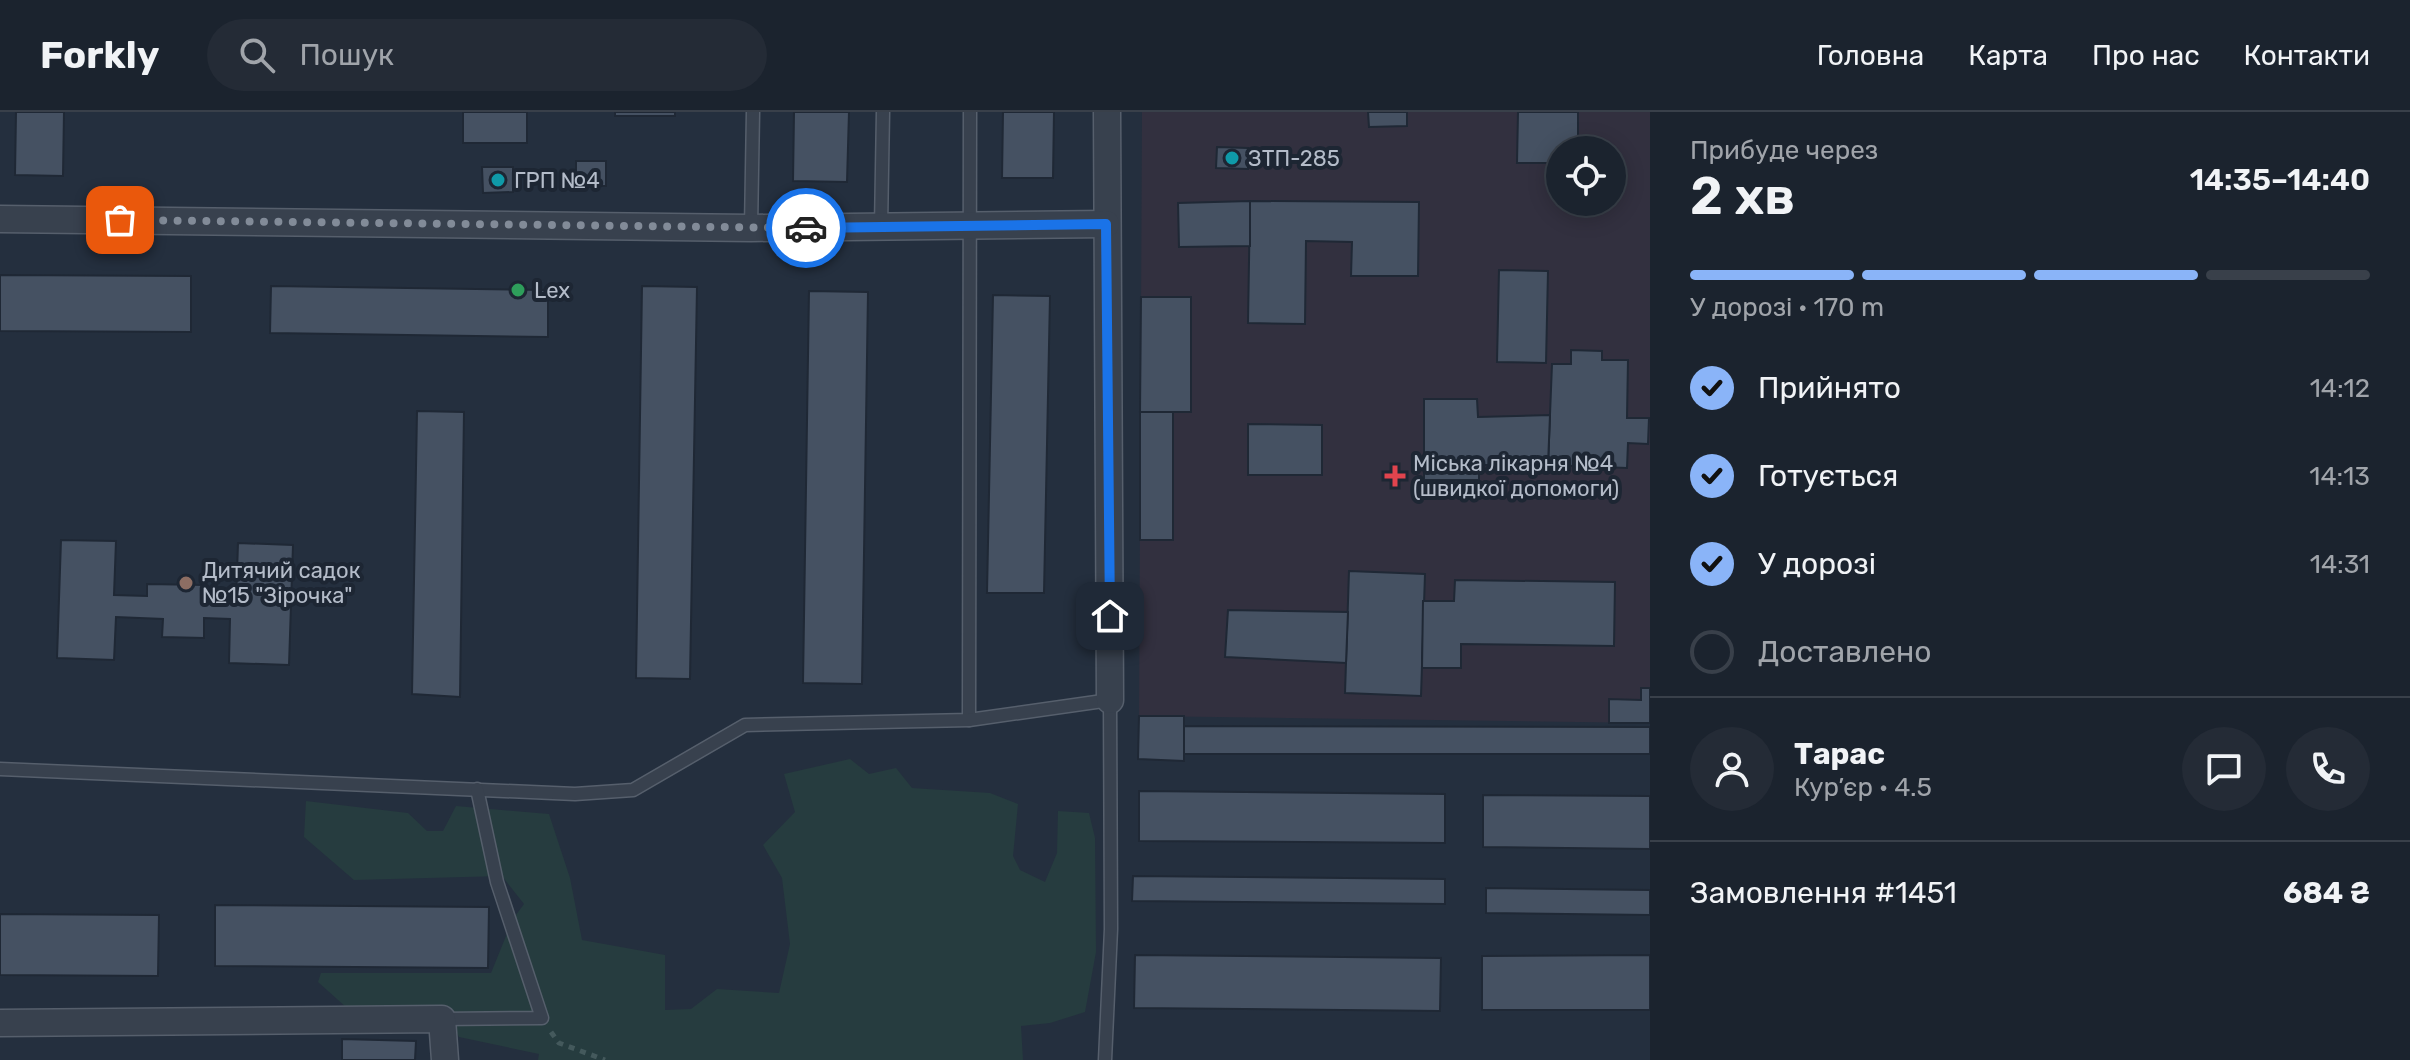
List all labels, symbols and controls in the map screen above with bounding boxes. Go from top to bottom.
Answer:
search box [207,19,767,91]
text: Forkly [40,32,159,78]
icon: search [235,33,279,77]
text: Пошук [299,37,394,73]
text: Головна [1817,39,1924,72]
text: Карта [1968,39,2048,72]
text: Про нас [2092,39,2200,72]
text: Контакти [2244,39,2370,72]
text: Прибуде через [1690,135,1878,166]
map controls [1546,136,1626,216]
button: locate [1546,136,1626,216]
place label: ЗТП-285 [1248,145,1340,172]
marker: ЗТП-285 [1223,149,1241,167]
text: 14:35–14:40 [2190,162,2370,198]
text: 2 хв [1690,165,1795,227]
place label: ГРП №4 [514,167,600,194]
marker: ГРП №4 [489,171,507,189]
pin [86,186,154,254]
courier [766,188,846,268]
icon: bag [98,198,142,242]
icon: car [784,206,828,250]
place label: Lex [534,277,570,304]
marker: Lex [509,281,527,299]
text: У дорозі · 170 m [1690,292,1884,323]
icon: check [1690,366,1734,410]
text: Прийнято [1758,370,1901,406]
text: 14:12 [2310,373,2370,404]
place label: Міська лікарня №4 (швидкої допомоги) [1413,450,1619,502]
icon: check [1690,454,1734,498]
text: Готується [1758,458,1898,494]
text: 14:13 [2309,461,2370,492]
marker: Міська лікарня №4 (швидкої допомоги) [1384,465,1406,487]
icon: check [1690,542,1734,586]
text: У дорозі [1758,546,1876,582]
text: 14:31 [2310,549,2370,580]
place label: Дитячий садок №15 "Зірочка" [202,557,361,609]
marker: Дитячий садок №15 "Зірочка" [177,574,195,592]
pin [1076,582,1144,650]
icon: home [1088,594,1132,638]
text: Доставлено [1758,634,1931,670]
button: person [1690,727,1774,811]
button: chat [2182,727,2266,811]
button: phone [2286,727,2370,811]
text: Тарас [1794,736,1885,772]
text: Кур’єр · 4.5 [1794,772,1932,803]
text: Замовлення #1451 [1690,875,1957,911]
text: 684 ₴ [2283,875,2370,911]

